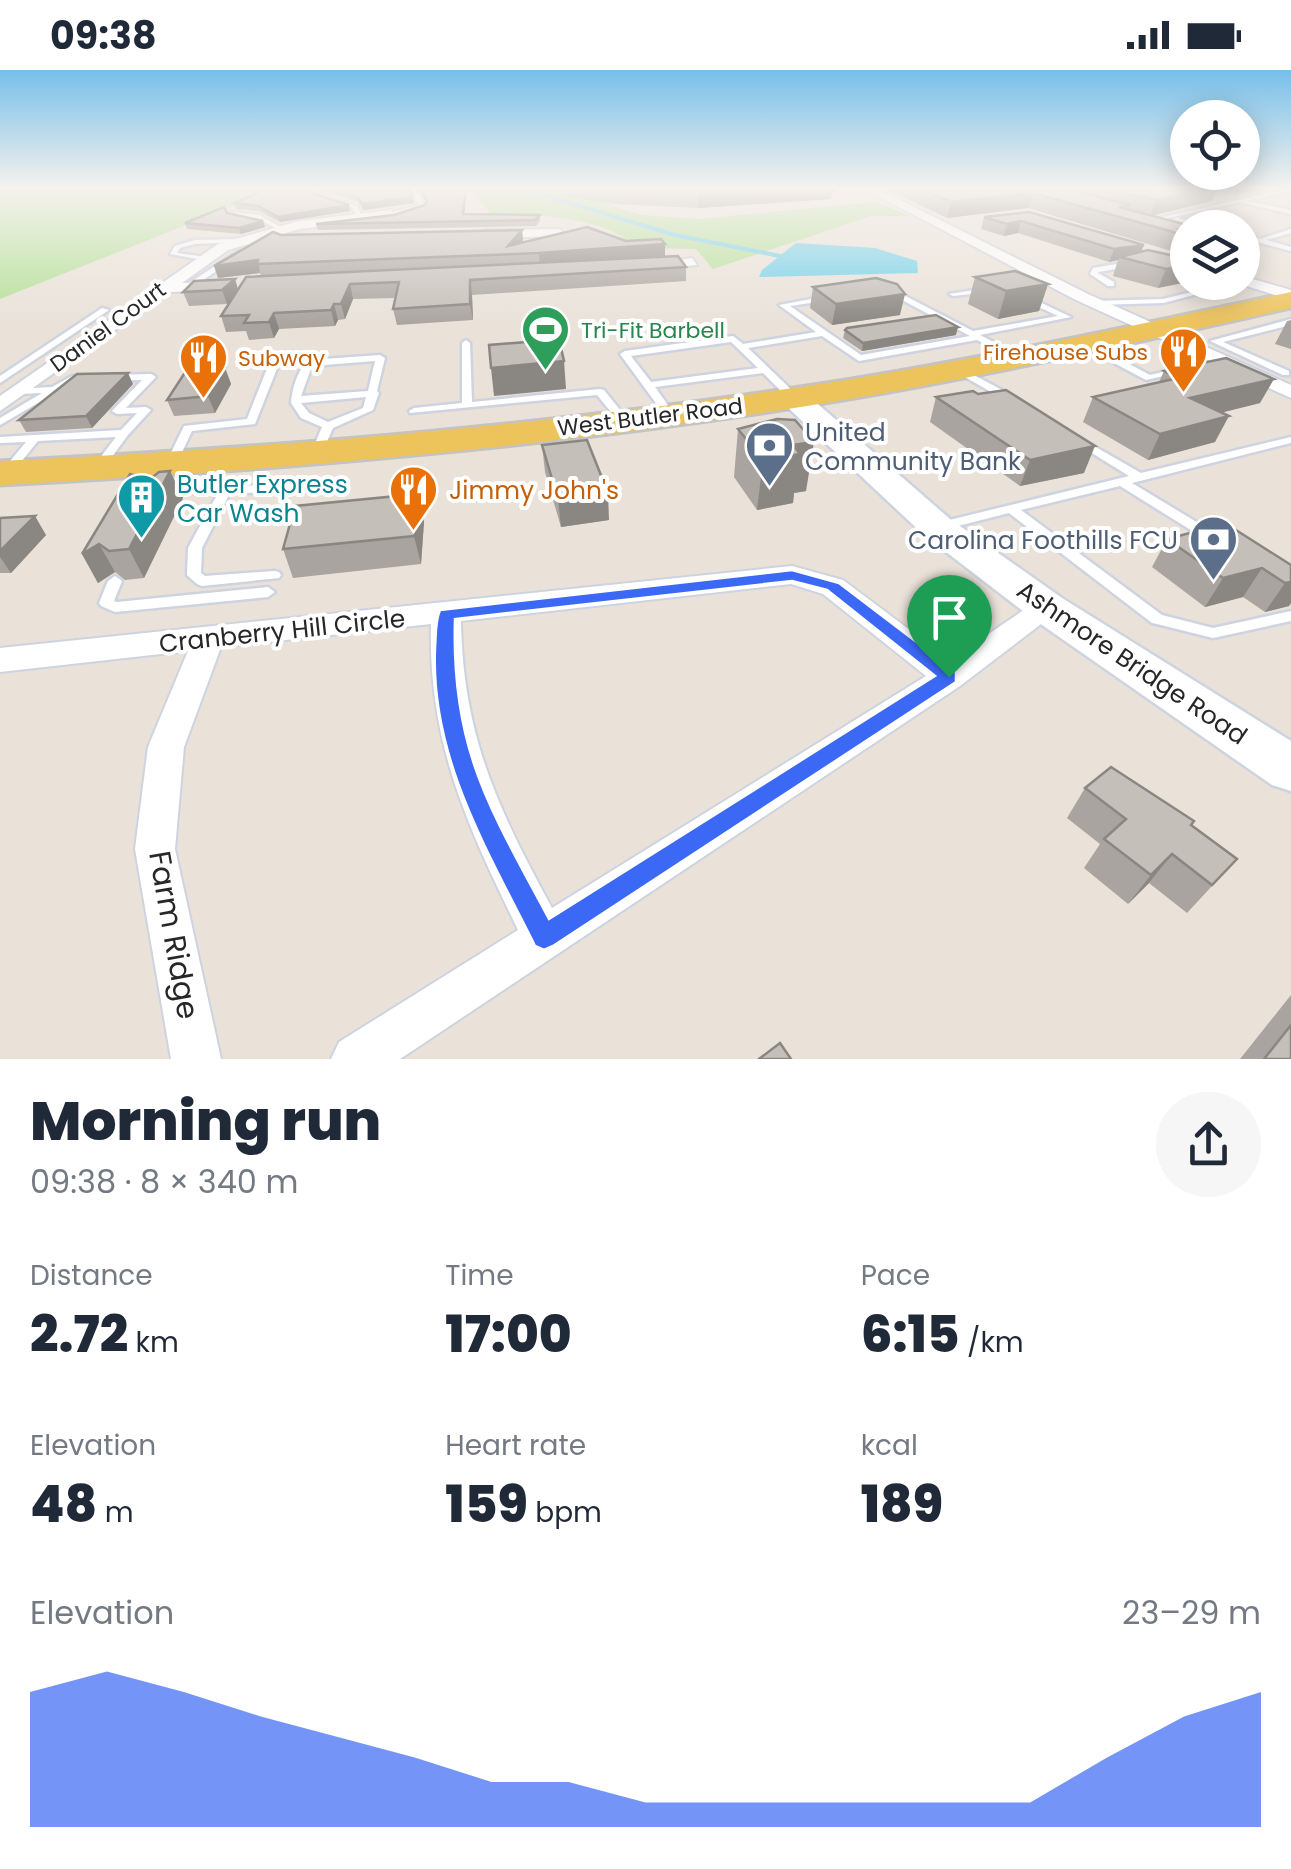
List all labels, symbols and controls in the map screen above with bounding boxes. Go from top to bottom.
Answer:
text: 09:38 [50,9,157,62]
map controls [1170,100,1260,300]
button: locate [1170,100,1260,190]
button: layers [1170,210,1260,300]
street label: Daniel Court [44,274,172,380]
sports icon: Tri-Fit Barbell [520,304,572,372]
place label: Tri-Fit Barbell [581,315,725,346]
restaurant icon: Firehouse Subs [1157,326,1209,394]
restaurant icon: Subway [177,332,229,400]
place label: Firehouse Subs [983,337,1148,368]
place label: Subway [238,343,326,374]
street label: West Butler Road [556,390,744,444]
place label: United Community Bank [805,415,1021,479]
bank icon: United Community Bank [744,420,796,488]
restaurant icon: Jimmy John's [388,464,440,532]
place label: Butler Express Car Wash [177,467,348,531]
building icon: Butler Express Car Wash [116,472,168,540]
place label: Jimmy John's [449,473,619,508]
bank icon: Carolina Foothills FCU [1187,514,1239,582]
place label: Carolina Foothills FCU [908,523,1178,558]
street label: Ashmore Bridge Road [1010,573,1254,753]
pin [907,575,992,678]
icon: arrive [922,590,977,645]
street label: Cranberry Hill Circle [157,601,407,661]
street label: Farm Ridge [138,847,210,1023]
text: Morning run [30,1082,381,1159]
button: share [1156,1092,1261,1197]
text: 09:38 · 8 × 340 m [30,1159,298,1204]
text: Distance [30,1256,153,1295]
text: Time [445,1256,514,1295]
text: Pace [861,1256,930,1295]
text: 2.72 [30,1299,128,1370]
text: 17:00 [445,1299,572,1370]
text: 6:15 [861,1299,960,1370]
text: km [128,1323,179,1362]
text: /km [960,1323,1024,1362]
text: Elevation [30,1426,156,1465]
text: Heart rate [445,1426,586,1465]
text: kcal [861,1426,918,1465]
text: 48 [30,1469,97,1540]
text: 159 [445,1469,528,1540]
text: 189 [861,1469,943,1540]
text: m [97,1493,134,1532]
text: bpm [528,1493,602,1532]
text: Elevation [30,1590,174,1635]
text: 23–29 m [1122,1590,1261,1635]

